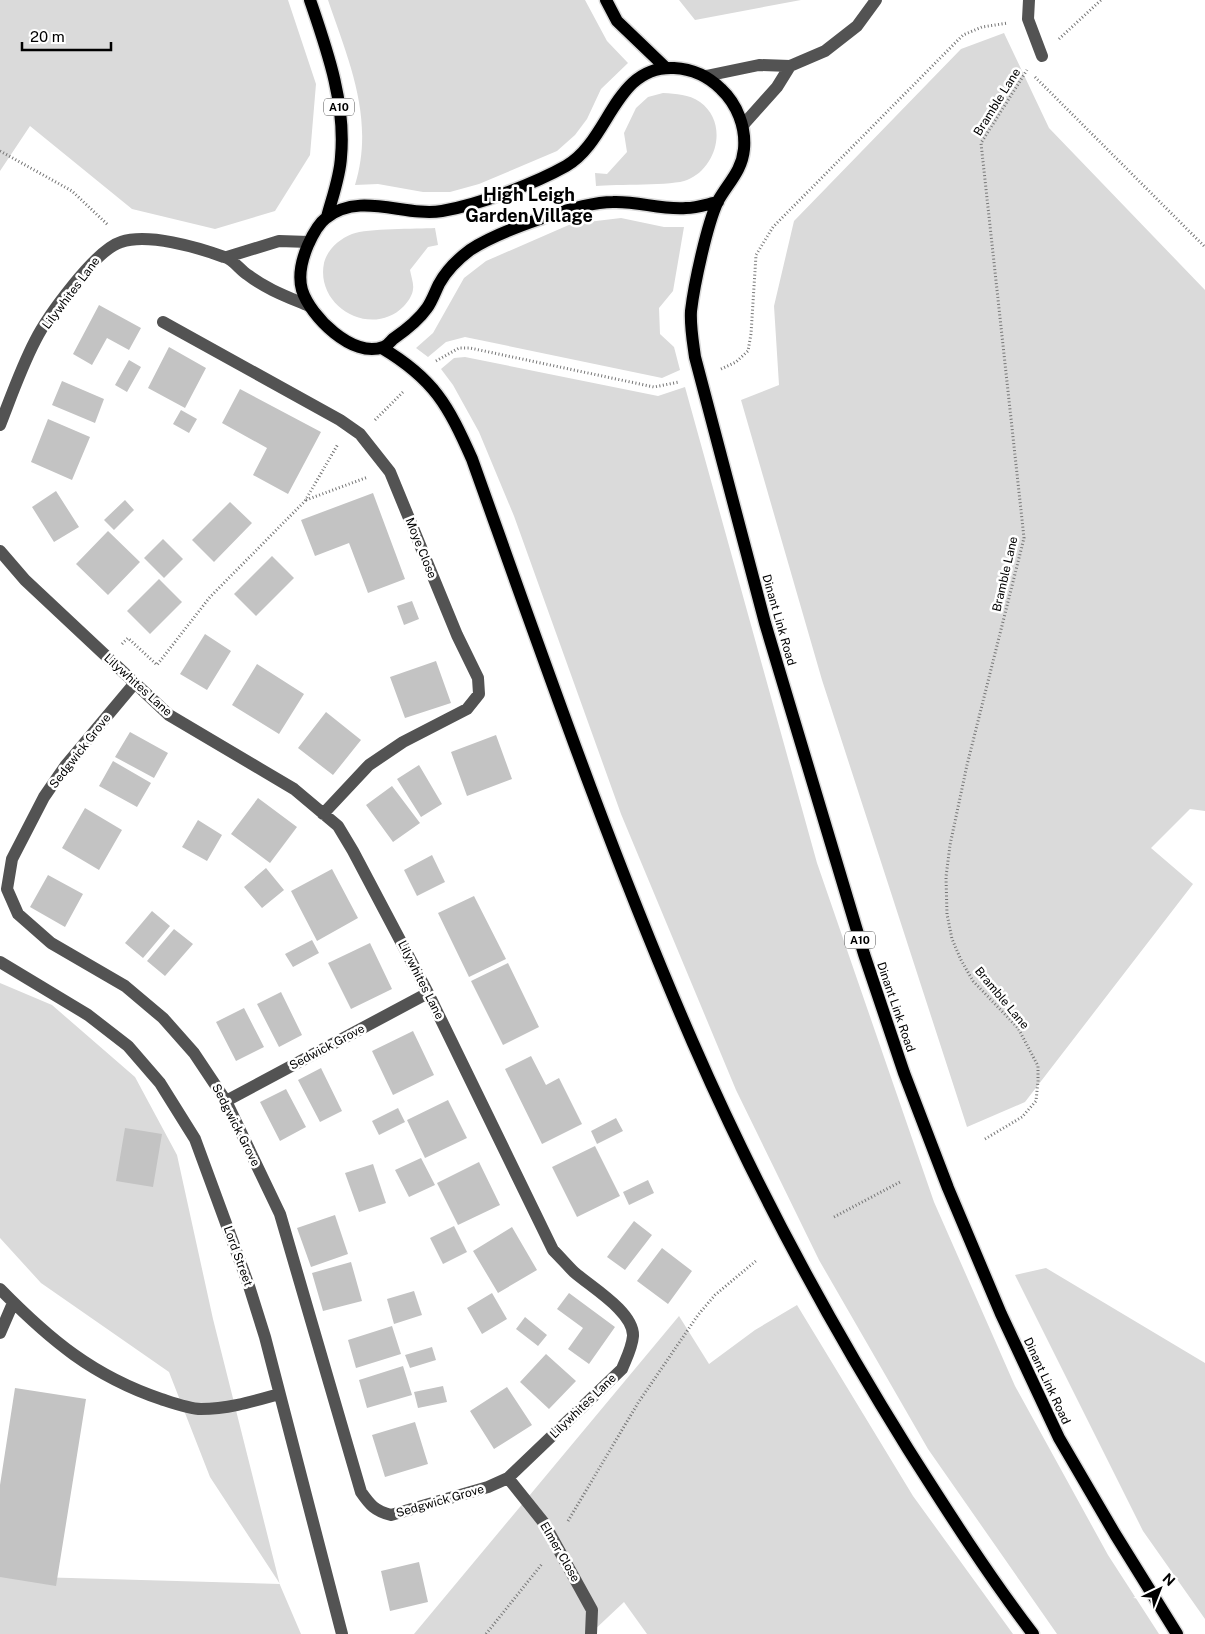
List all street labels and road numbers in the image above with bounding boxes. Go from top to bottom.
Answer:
street label: Bramble Lane [971,66,1023,138]
road number: A10 [324,98,354,115]
street label: Lilywhites Lane [39,254,103,332]
street label: Moye Close [402,516,440,581]
street label: Bramble Lane [990,535,1020,613]
street label: Dinant Link Road [759,573,799,667]
street label: Lilywhites Lane [101,651,175,719]
street label: Sedgwick Grove [47,711,114,791]
road number: A10 [845,932,875,948]
street label: Lilywhites Lane [395,938,447,1022]
street label: Dinant Link Road [874,960,918,1054]
street label: Bramble Lane [972,964,1032,1032]
street label: Sedwick Grove [287,1021,367,1073]
street label: Sedgwick Grove [209,1081,263,1169]
street label: Lord Street [221,1224,255,1288]
street label: Dinant Link Road [1021,1335,1073,1427]
street label: Lilywhites Lane [547,1371,619,1441]
street label: Sedgwick Grove [394,1482,486,1520]
street label: Elmer Close [537,1520,583,1585]

